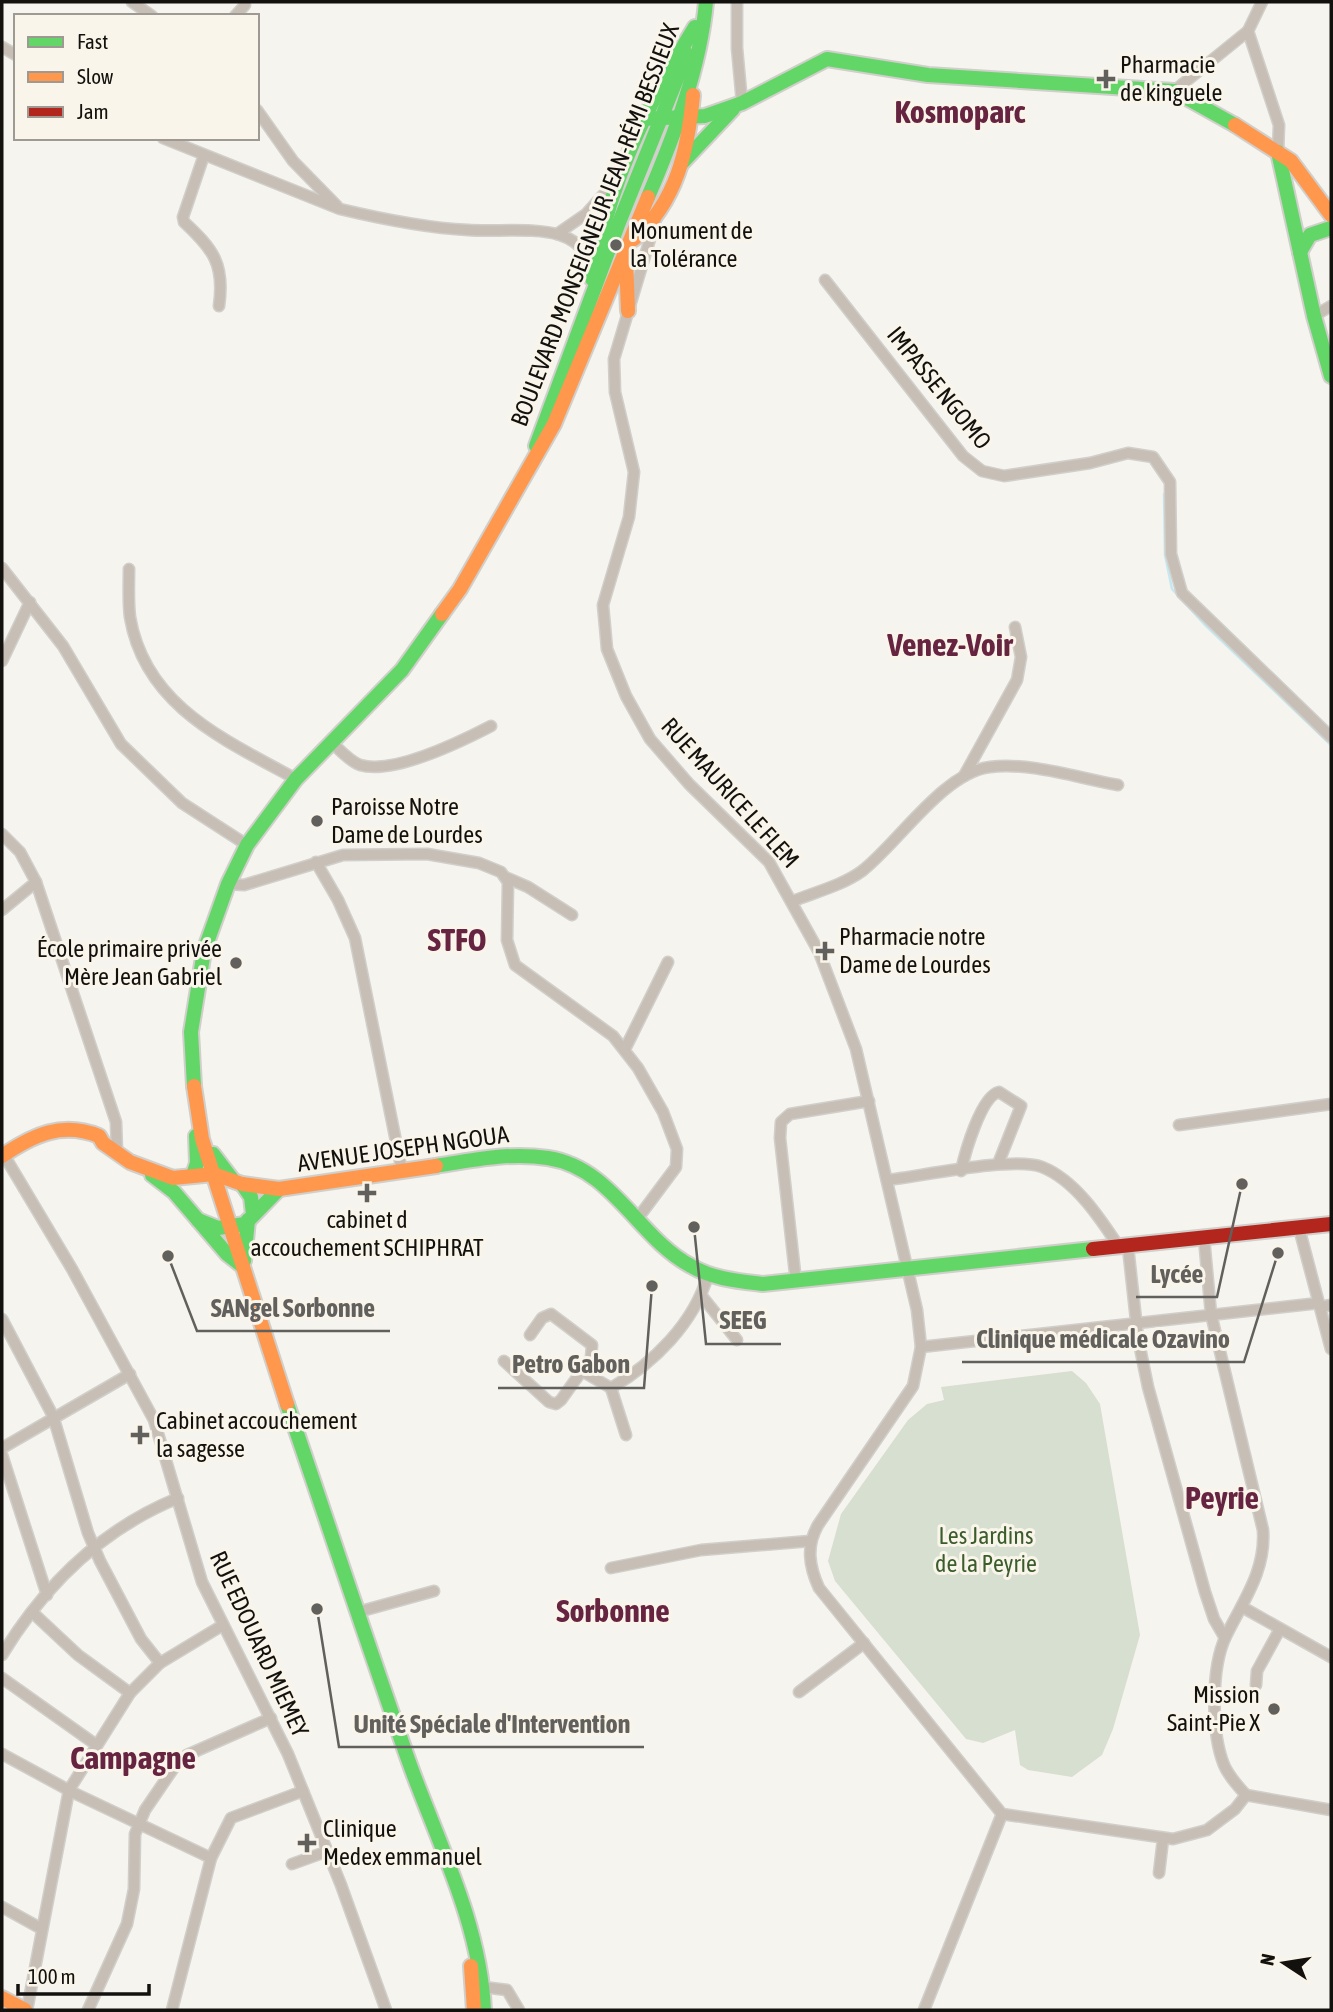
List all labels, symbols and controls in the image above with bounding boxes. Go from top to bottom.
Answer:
legend [14,14,259,140]
street label: BOULEVARD MONSEIGNEUR JEAN-RÉMI BESSIEUX [505,20,684,430]
text: Fast [77,29,108,53]
place label: Pharmacie de kinguele [1120,51,1222,106]
text: Slow [77,64,114,88]
marker: Pharmacie de kinguele [1098,71,1114,87]
district label: Kosmoparc [895,93,1026,130]
text: Jam [77,99,109,123]
place label: Monument de la Tolérance [630,217,753,272]
marker: Monument de la Tolérance [608,237,624,253]
street label: IMPASSE NGOMO [882,321,997,454]
district label: Venez-Voir [886,626,1013,663]
street label: RUE MAURICE LE FLEM [656,712,805,873]
place label: Paroisse Notre Dame de Lourdes [331,793,483,848]
marker: Paroisse Notre Dame de Lourdes [309,813,325,829]
district label: STFO [427,921,487,958]
place label: Pharmacie notre Dame de Lourdes [839,923,991,978]
place label: École primaire privée Mère Jean Gabriel [37,935,223,990]
marker: Pharmacie notre Dame de Lourdes [817,943,833,959]
marker: École primaire privée Mère Jean Gabriel [228,955,244,971]
street label: AVENUE JOSEPH NGOUA [296,1120,510,1177]
marker: cabinet d accouchement SCHIPHRAT [357,1183,377,1203]
place label: cabinet d accouchement SCHIPHRAT [250,1206,484,1261]
callout: Lycée [1136,1250,1217,1297]
text: Lycée [1151,1259,1204,1289]
callout: SANgel Sorbonne [197,1284,390,1331]
text: SANgel Sorbonne [211,1293,375,1323]
callout: SEEG [706,1297,781,1344]
text: SEEG [720,1305,767,1335]
callout: Clinique médicale Ozavino [962,1315,1244,1362]
text: Clinique médicale Ozavino [976,1324,1230,1354]
callout: Petro Gabon [498,1341,644,1388]
text: Petro Gabon [512,1349,630,1379]
place label: Cabinet accouchement la sagesse [156,1407,358,1462]
marker: Cabinet accouchement la sagesse [130,1425,150,1445]
district label: Peyrie [1185,1479,1259,1516]
park label: Les Jardins de la Peyrie [935,1522,1037,1577]
street label: RUE EDOUARD MIEMEY [205,1547,314,1741]
district label: Sorbonne [556,1592,670,1629]
place label: Mission Saint-Pie X [1167,1681,1260,1736]
callout: Unité Spéciale d'Intervention [339,1700,644,1747]
marker: Mission Saint-Pie X [1266,1701,1282,1717]
text: Unité Spéciale d'Intervention [354,1709,630,1739]
district label: Campagne [70,1739,196,1776]
place label: Clinique Medex emmanuel [323,1815,483,1870]
marker: Clinique Medex emmanuel [297,1833,317,1853]
north arrow [1249,1928,1319,1998]
scale bar [18,1952,149,1996]
text: N [1255,1952,1279,1967]
text: 100 m [28,1964,76,1988]

